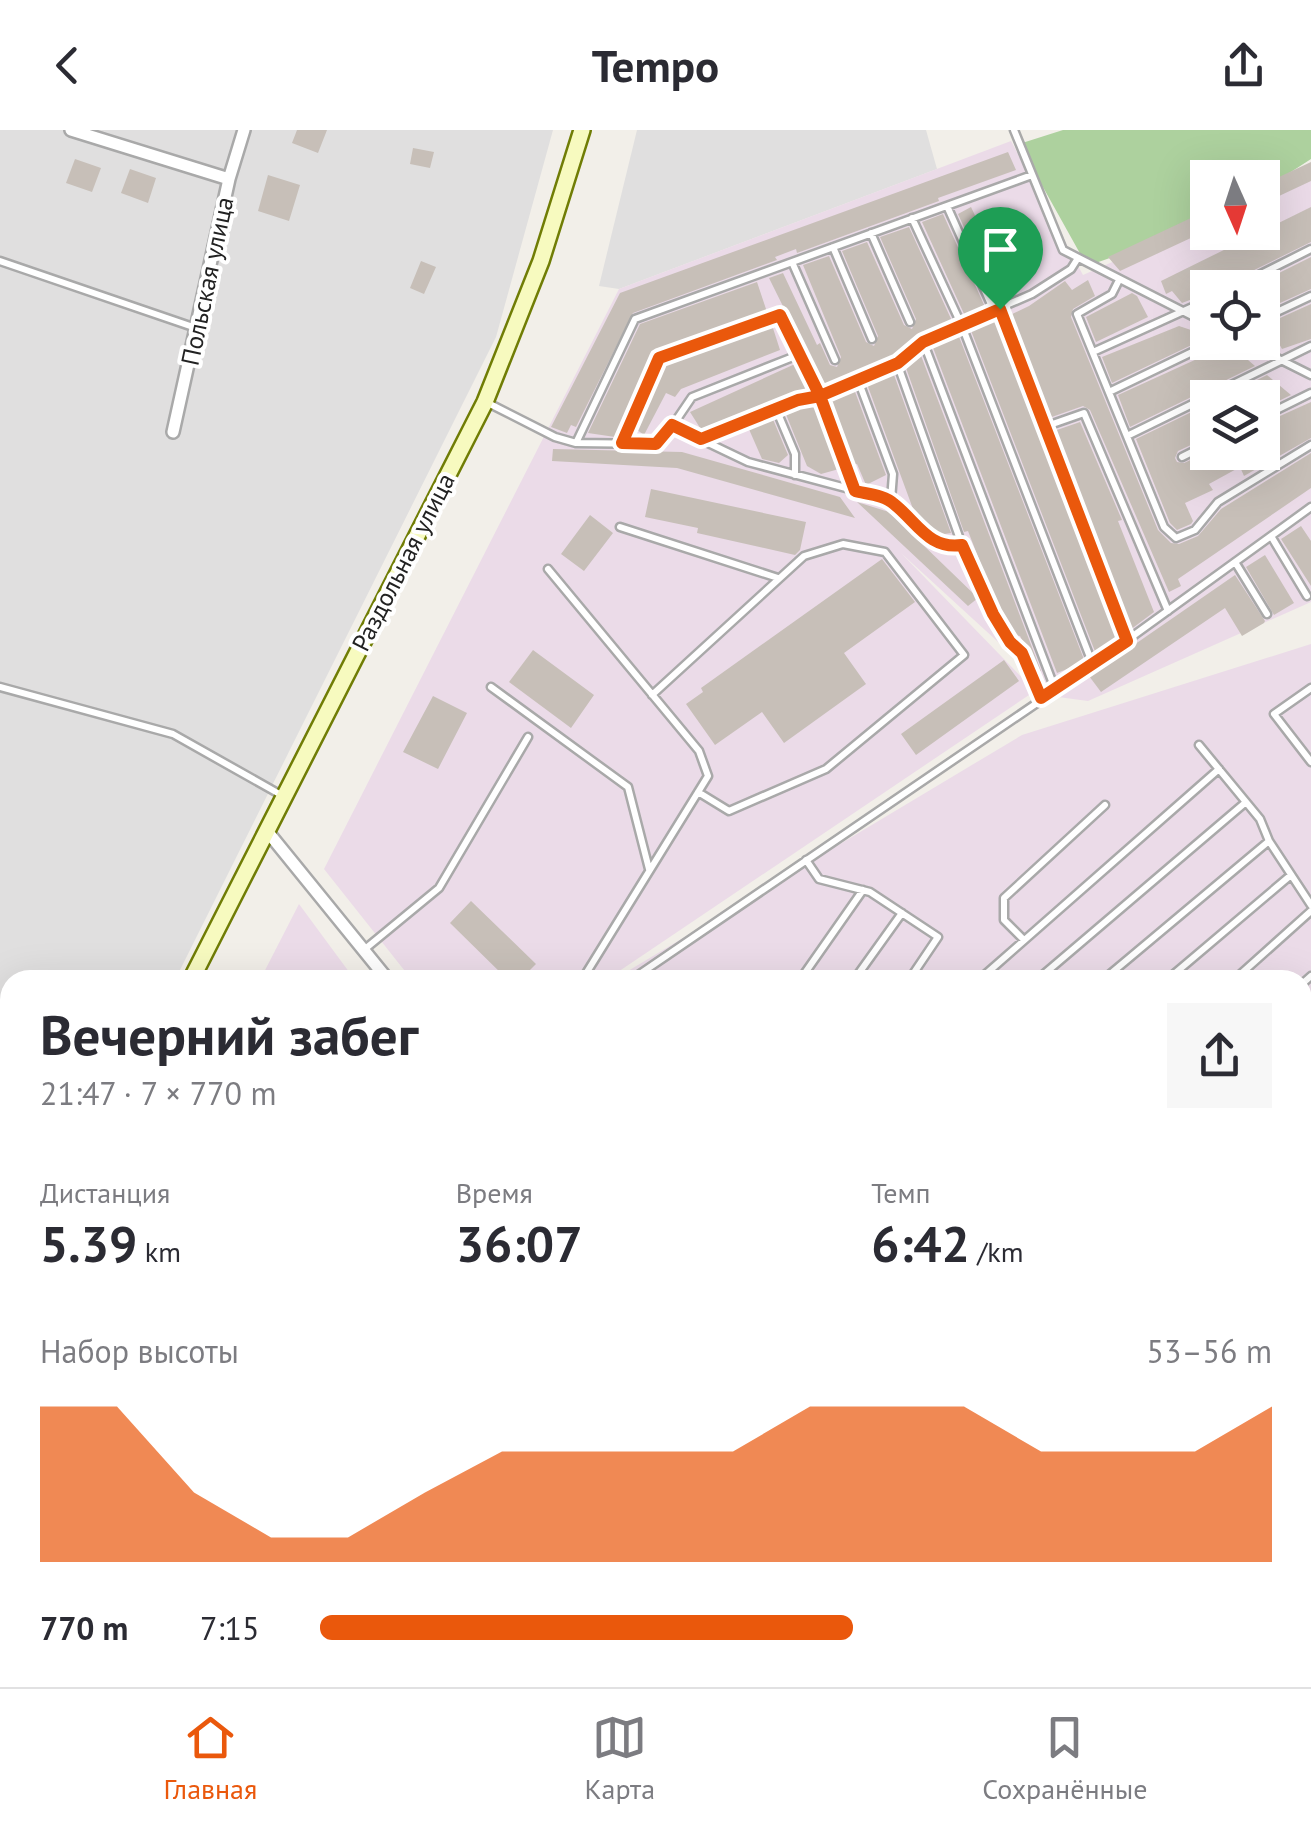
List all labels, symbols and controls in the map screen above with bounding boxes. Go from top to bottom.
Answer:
text: Tempo [592,36,719,94]
icon: back [40,38,95,93]
icon: share [1216,38,1271,93]
north arrow [1190,160,1280,250]
map controls [1190,160,1280,470]
street label: Польская улица [174,194,240,368]
pin [958,207,1043,310]
icon: arrive [973,222,1028,277]
button: locate [1190,270,1280,360]
button: layers [1190,380,1280,470]
street label: Раздольная улица [344,468,462,656]
text: Вечерний забег [40,999,418,1070]
button: share [1167,1003,1272,1108]
text: 21:47 · 7 × 770 m [40,1072,276,1114]
text: Дистанция [40,1174,170,1211]
text: Время [456,1174,533,1211]
text: Темп [871,1174,931,1211]
text: 5.39 [40,1211,137,1276]
text: 36:07 [456,1211,583,1276]
text: 6:42 [871,1211,970,1276]
text: km [137,1233,181,1270]
text: /km [970,1233,1023,1270]
text: Набор высоты [40,1330,239,1372]
text: 53–56 m [1147,1330,1272,1372]
text: 770 m [40,1607,128,1649]
text: 7:15 [200,1607,259,1649]
tab: Главная [164,1710,257,1807]
tab: Карта [584,1710,655,1807]
tab: Сохранённые [982,1710,1147,1807]

